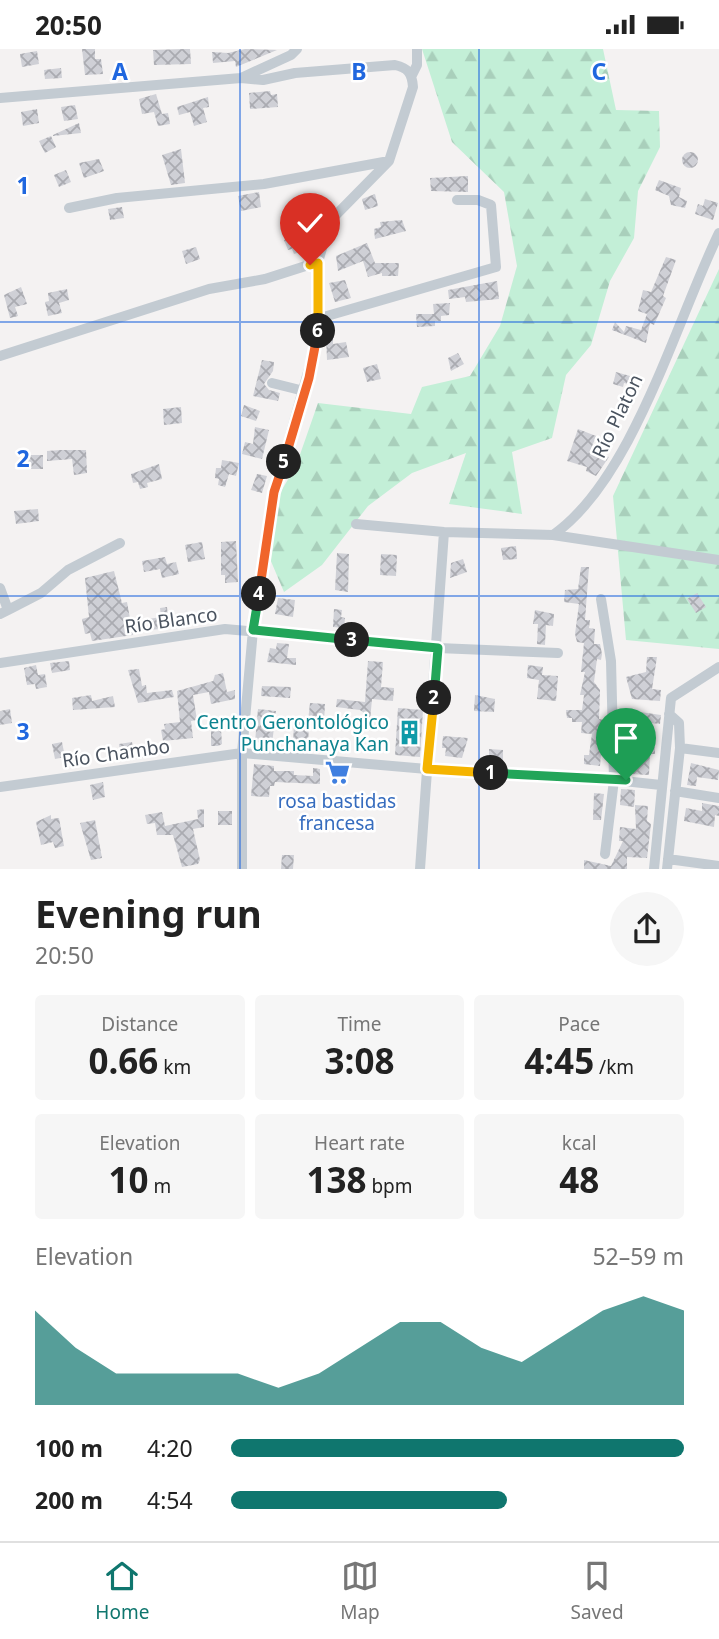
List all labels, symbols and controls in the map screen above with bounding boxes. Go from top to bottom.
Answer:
text: 20:50 [35,7,102,43]
text: A [112,55,128,87]
text: B [351,55,367,87]
text: C [592,55,607,87]
text: 1 [16,169,30,201]
pin [280,193,340,265]
icon: check [291,204,329,242]
pin: 6 [300,313,336,349]
text: 6 [312,317,323,343]
street label: Río Platon [586,370,648,462]
text: 2 [16,442,30,474]
pin: 5 [266,445,302,479]
text: 5 [278,448,289,474]
pin: 4 [242,577,276,611]
text: 4 [253,580,264,606]
street label: Río Blanco [123,601,219,639]
pin: 3 [334,623,370,657]
text: 3 [346,626,357,652]
pin: 2 [416,681,452,715]
text: 2 [428,684,439,710]
pin [596,708,656,780]
place label: Centro Gerontológico Punchanaya Kan [197,709,389,757]
text: 3 [16,715,30,747]
building icon: Centro Gerontológico Punchanaya Kan [395,719,423,747]
icon: arrive [607,719,645,757]
street label: Río Chambo [60,733,172,773]
pin: 1 [474,755,508,791]
supermarket icon: rosa bastidas francesa [323,759,351,787]
text: 1 [485,759,496,785]
place label: rosa bastidas francesa [278,788,396,836]
text: Evening run [35,887,262,939]
button: share [610,892,684,966]
text: 20:50 [35,939,94,971]
text: Distance [101,1011,178,1037]
text: Time [338,1011,381,1037]
text: Pace [558,1011,600,1037]
text: 0.66 [88,1037,158,1084]
text: 3:08 [325,1037,394,1084]
text: 4:45 [524,1037,594,1084]
text: km [158,1054,191,1080]
text: /km [594,1054,634,1080]
text: Elevation [99,1130,180,1156]
text: Heart rate [314,1130,405,1156]
text: kcal [562,1130,597,1156]
text: 10 [108,1156,148,1203]
text: 138 [306,1156,366,1203]
text: 48 [559,1156,599,1203]
text: m [148,1173,171,1199]
text: bpm [366,1173,413,1199]
text: Elevation [35,1240,133,1272]
text: 52–59 m [592,1240,684,1272]
text: 100 m [35,1432,103,1464]
text: 4:20 [147,1432,193,1464]
text: 200 m [35,1484,103,1516]
text: 4:54 [147,1484,193,1516]
tab: Home [95,1557,149,1625]
tab: Map [340,1557,380,1625]
tab: Saved [570,1557,624,1625]

